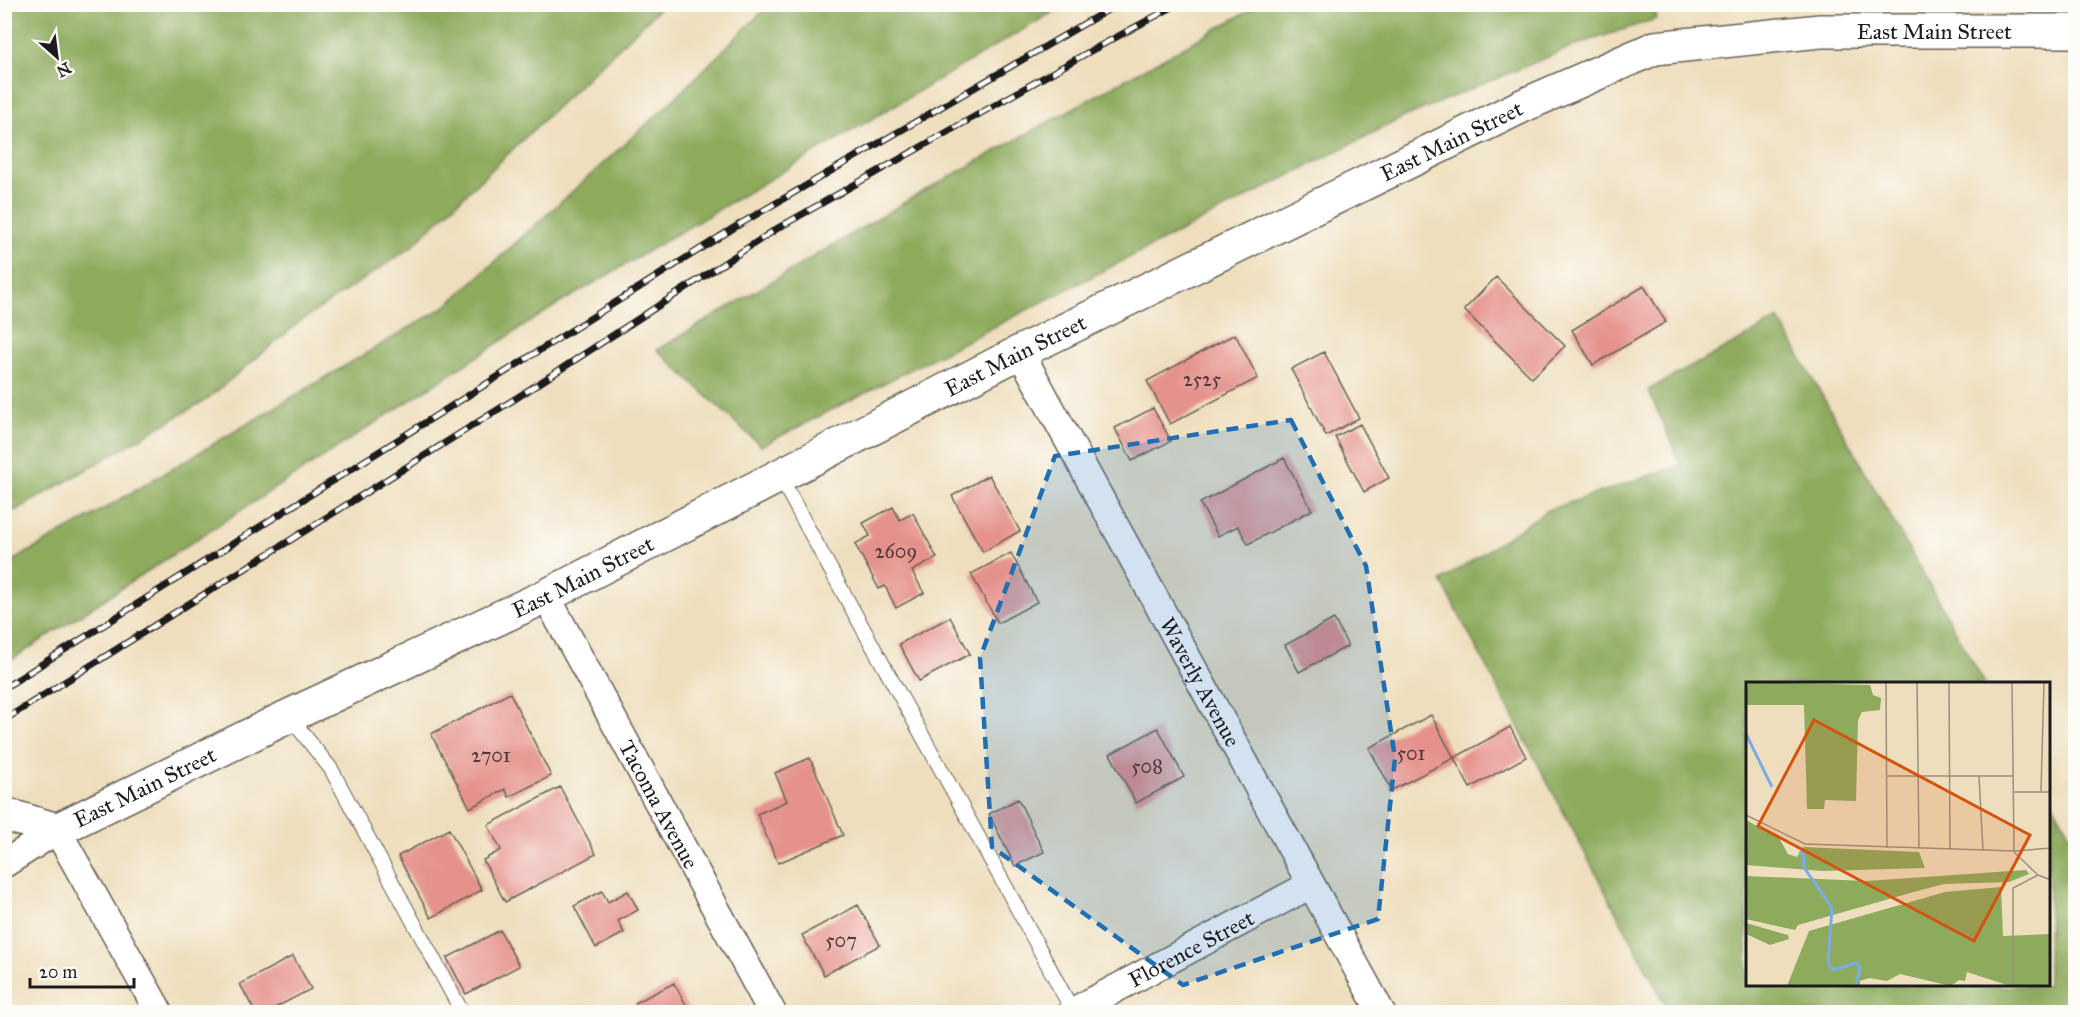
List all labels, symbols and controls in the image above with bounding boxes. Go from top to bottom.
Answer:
street label: East Main Street [1857,18,2012,45]
north arrow [27,27,87,87]
text: N [53,58,74,82]
street label: East Main Street [1376,94,1527,187]
street label: East Main Street [940,308,1091,402]
house number: 2525 [1183,367,1221,391]
street label: East Main Street [508,529,658,623]
house number: 2609 [875,539,917,563]
street label: Waverly Avenue [1154,613,1247,751]
inset map [1746,682,2050,987]
street label: Tacoma Avenue [613,735,705,873]
street label: East Main Street [69,741,220,833]
house number: 501 [1397,741,1425,765]
house number: 2701 [471,743,511,767]
house number: 508 [1131,754,1163,778]
street label: Florence Street [1124,904,1259,993]
house number: 507 [825,928,857,952]
scale bar [30,951,134,989]
text: 20 m [39,961,77,983]

